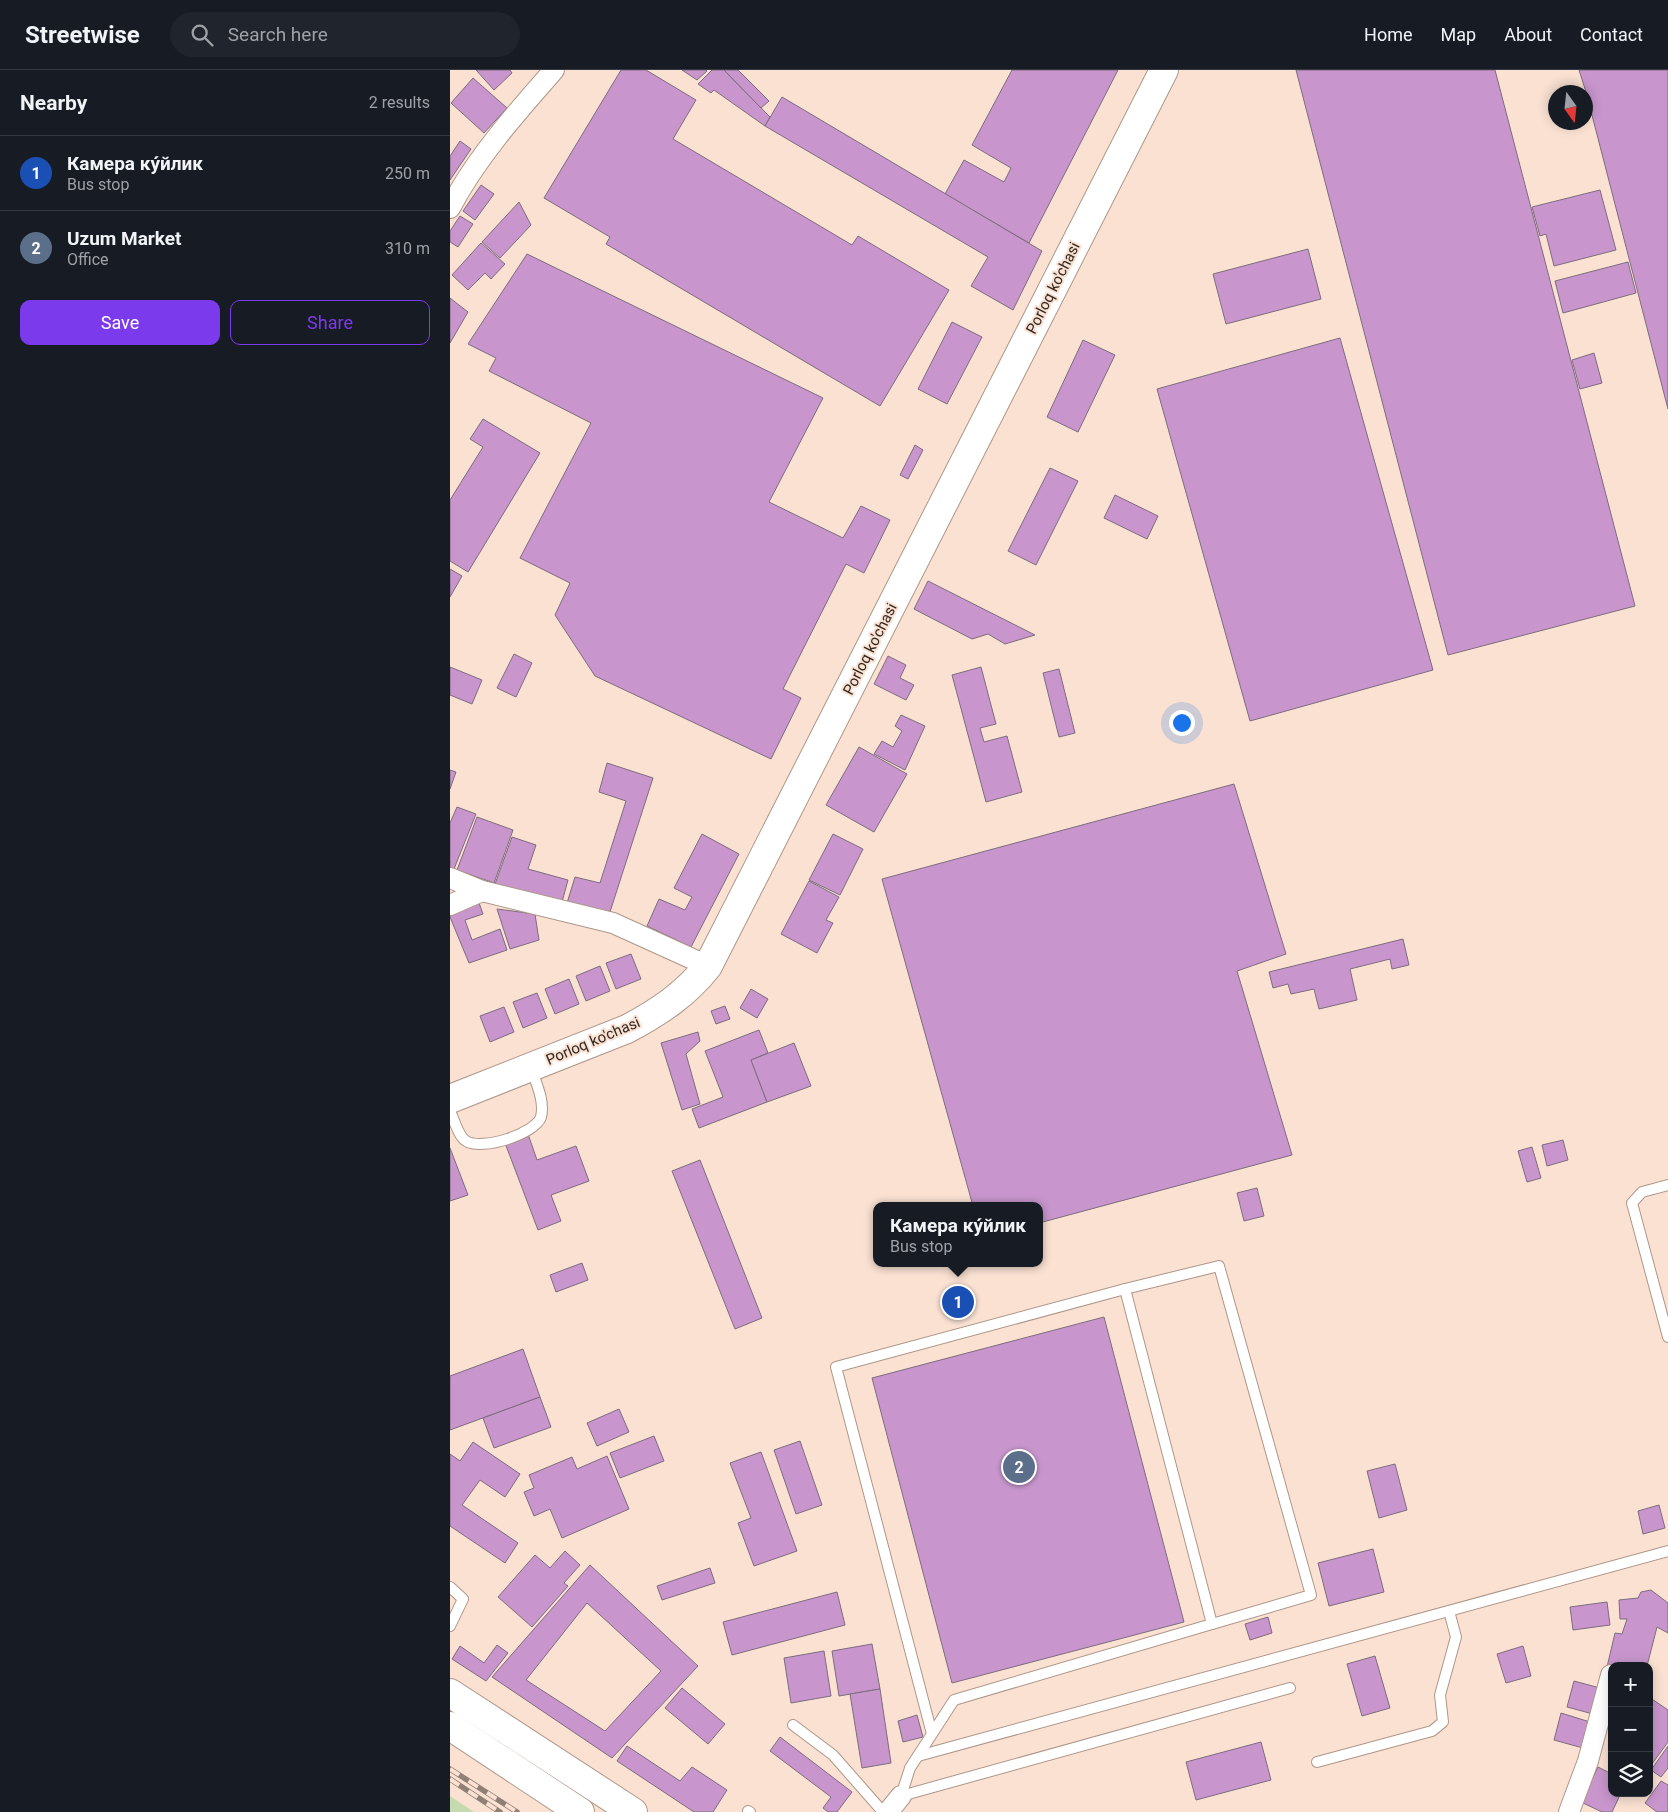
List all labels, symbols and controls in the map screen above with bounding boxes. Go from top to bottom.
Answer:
search box [170,12,520,57]
text: Streetwise [25,21,140,49]
icon: search [188,21,216,49]
text: Search here [228,23,328,46]
text: Home [1364,24,1413,45]
text: Map [1441,24,1476,45]
text: About [1504,24,1552,45]
text: Contact [1580,24,1643,45]
north arrow [1548,85,1593,130]
text: Nearby [20,91,87,115]
text: 2 results [369,93,430,112]
text: Камера ку́йлик [67,152,203,175]
text: 1 [31,164,41,183]
text: 250 m [385,164,430,183]
text: Bus stop [67,175,129,194]
text: Uzum Market [67,227,181,250]
text: 2 [31,239,41,258]
text: 310 m [385,239,430,258]
street label: Porloq ko'chasi [1022,239,1084,337]
text: Office [67,250,109,269]
button: Save [20,300,220,345]
button: Share [230,300,430,345]
street label: Porloq ko'chasi [839,600,901,698]
your location [1169,710,1195,736]
street label: Porloq ko'chasi [543,1013,643,1069]
popup [873,1202,1043,1267]
text: Камера ку́йлик [890,1214,1026,1237]
text: Bus stop [890,1237,952,1256]
pin: 1 [942,1283,974,1321]
pin: 2 [1003,1448,1035,1486]
map controls [1608,1662,1653,1797]
button: + [1608,1662,1653,1707]
button: − [1608,1707,1653,1752]
button: layers [1608,1752,1653,1797]

